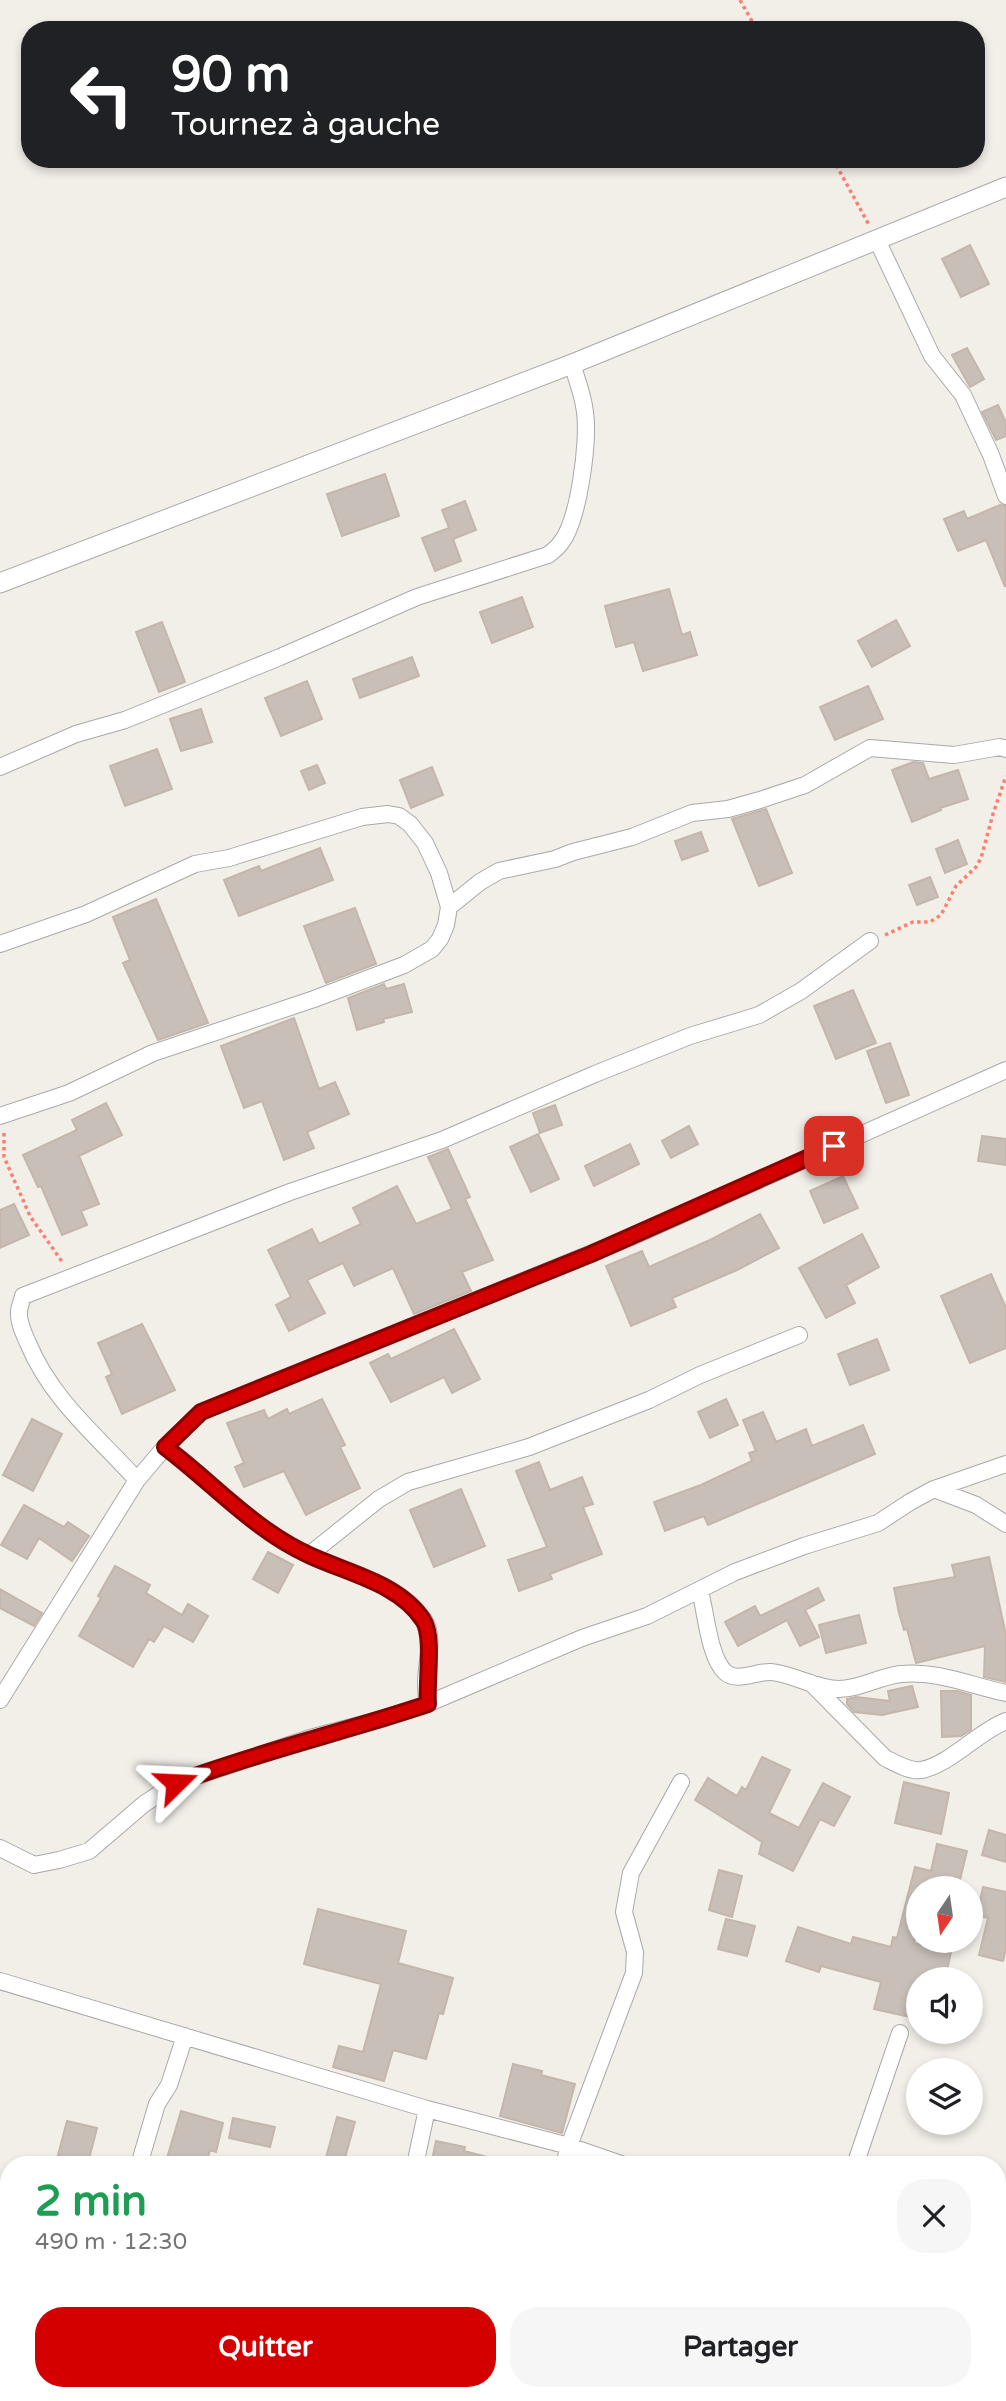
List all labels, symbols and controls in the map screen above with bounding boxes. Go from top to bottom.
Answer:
text: 90 m [171,46,290,105]
icon: left [56,49,147,140]
text: Tournez à gauche [171,106,440,144]
pin [804,1116,864,1176]
icon: arrive [815,1127,853,1165]
position arrow [139,1746,213,1820]
north arrow [906,1876,984,1953]
map controls [906,1876,983,2135]
button: sound [906,1967,983,2044]
button: layers [906,2058,983,2135]
text: 2 min [35,2176,147,2227]
button: close [897,2179,971,2253]
text: 490 m · 12:30 [35,2228,187,2256]
button: Quitter [35,2307,496,2387]
button: Partager [510,2307,971,2387]

